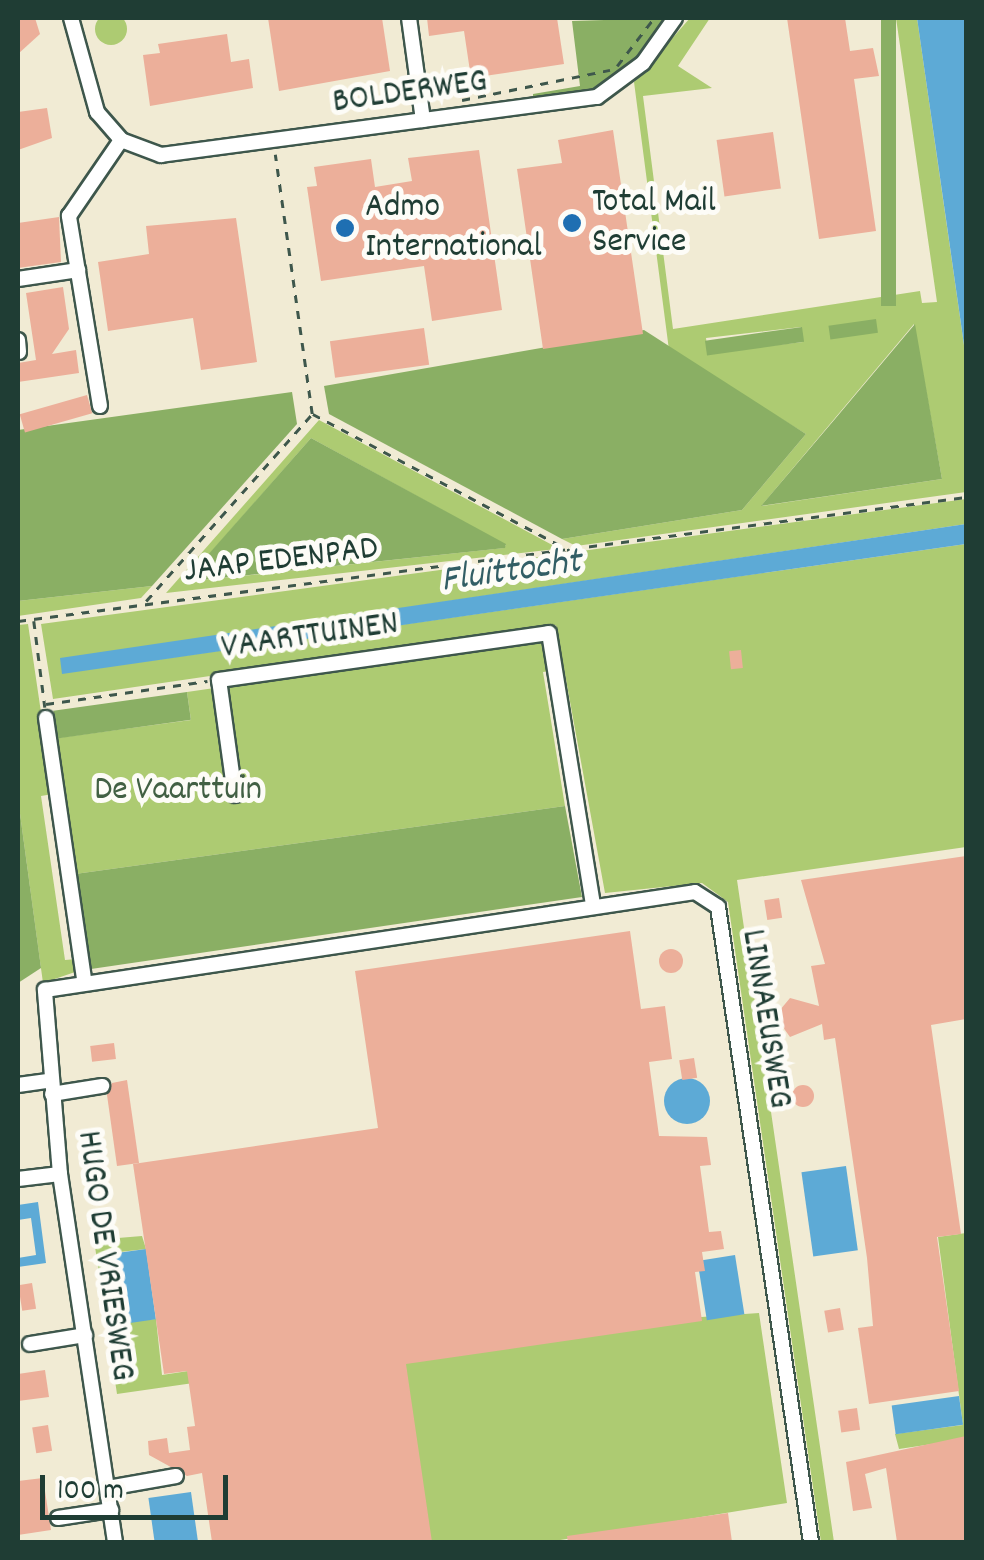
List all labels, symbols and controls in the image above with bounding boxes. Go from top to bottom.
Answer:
street label: BOLDERWEG [330,61,490,125]
place label: Total Mail Service [592,182,716,264]
place label: Admo International [365,187,542,269]
marker: Total Mail Service [561,212,583,234]
marker: Admo International [334,217,356,239]
street label: JAAP EDENPAD [182,528,380,594]
water label: Fluittocht [438,541,584,605]
street label: VAARTTUINEN [219,604,401,670]
park label: De Vaarttuin [94,770,262,812]
street label: LINNAEUSWEG [730,926,800,1112]
street label: HUGO DE VRIESWEG [66,1128,142,1384]
scale bar [45,1455,232,1517]
text: 100 m [57,1471,124,1514]

